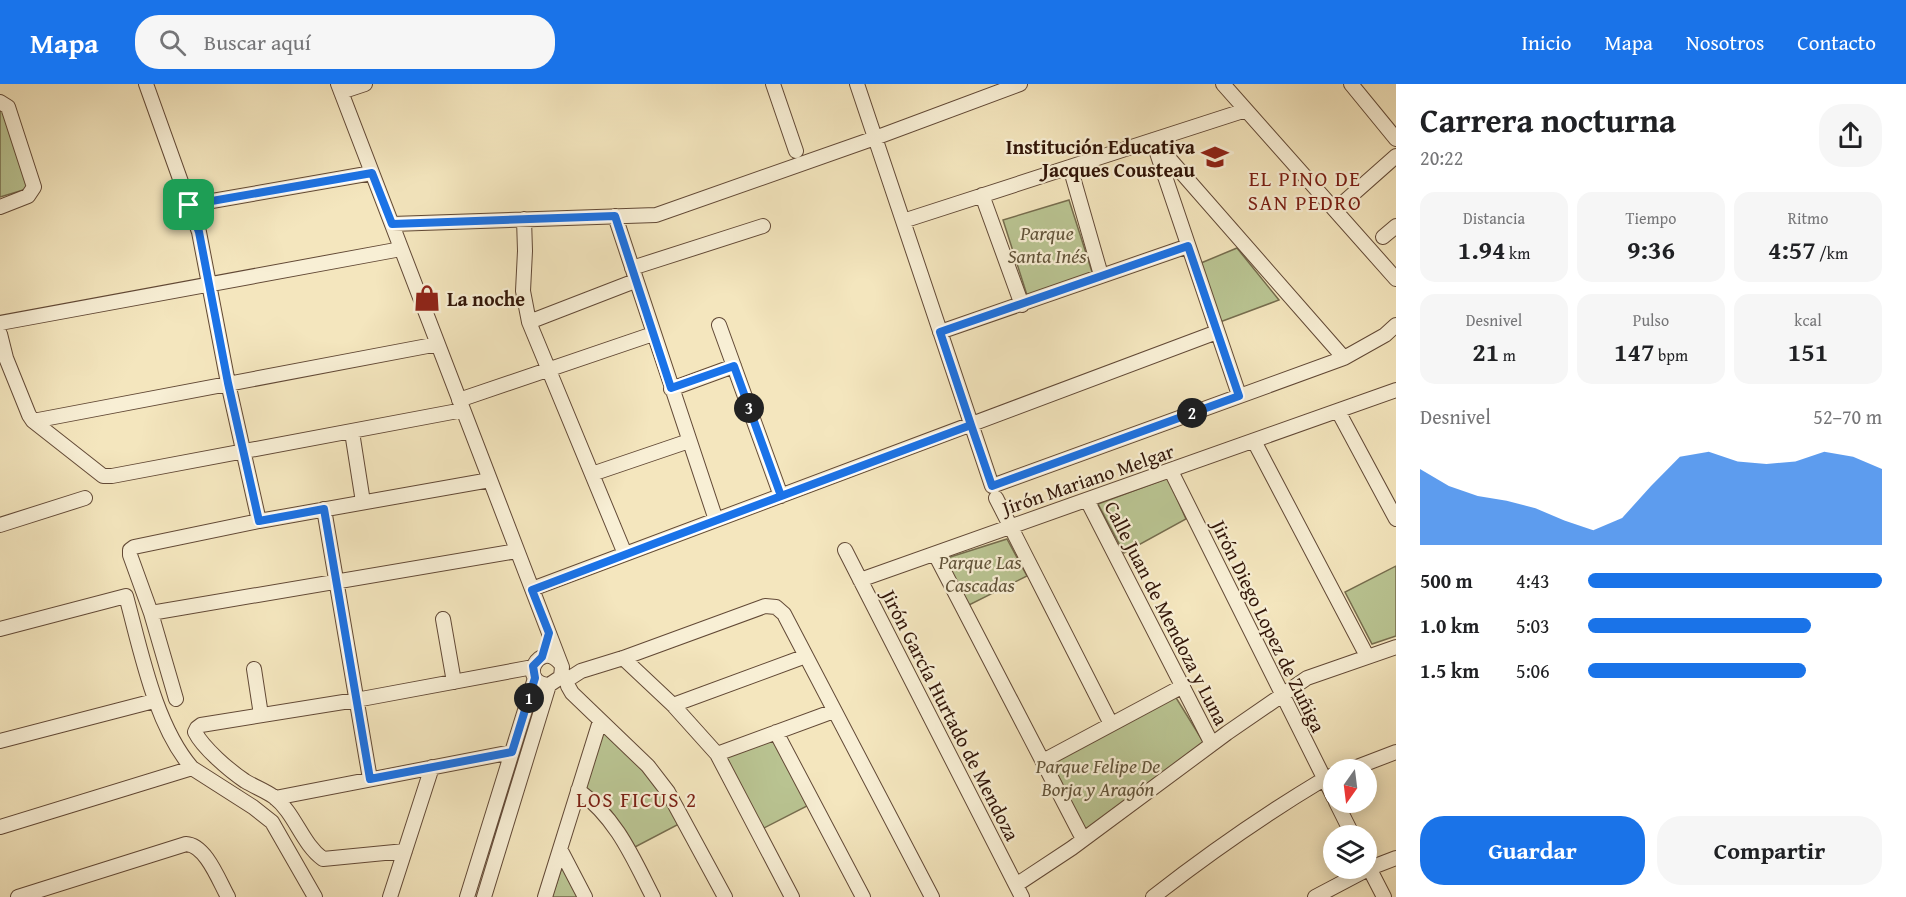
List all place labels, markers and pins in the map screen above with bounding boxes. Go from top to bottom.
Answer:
place label: Institución Educativa Jacques Cousteau [1006,132,1196,184]
school or university icon: Institución Educativa Jacques Cousteau [1200,142,1230,172]
pin [163,179,214,230]
shop icon: La noche [412,283,442,313]
place label: La noche [447,284,525,313]
pin: 3 [734,393,764,423]
pin: 2 [1177,398,1207,428]
pin: 1 [514,683,544,713]

